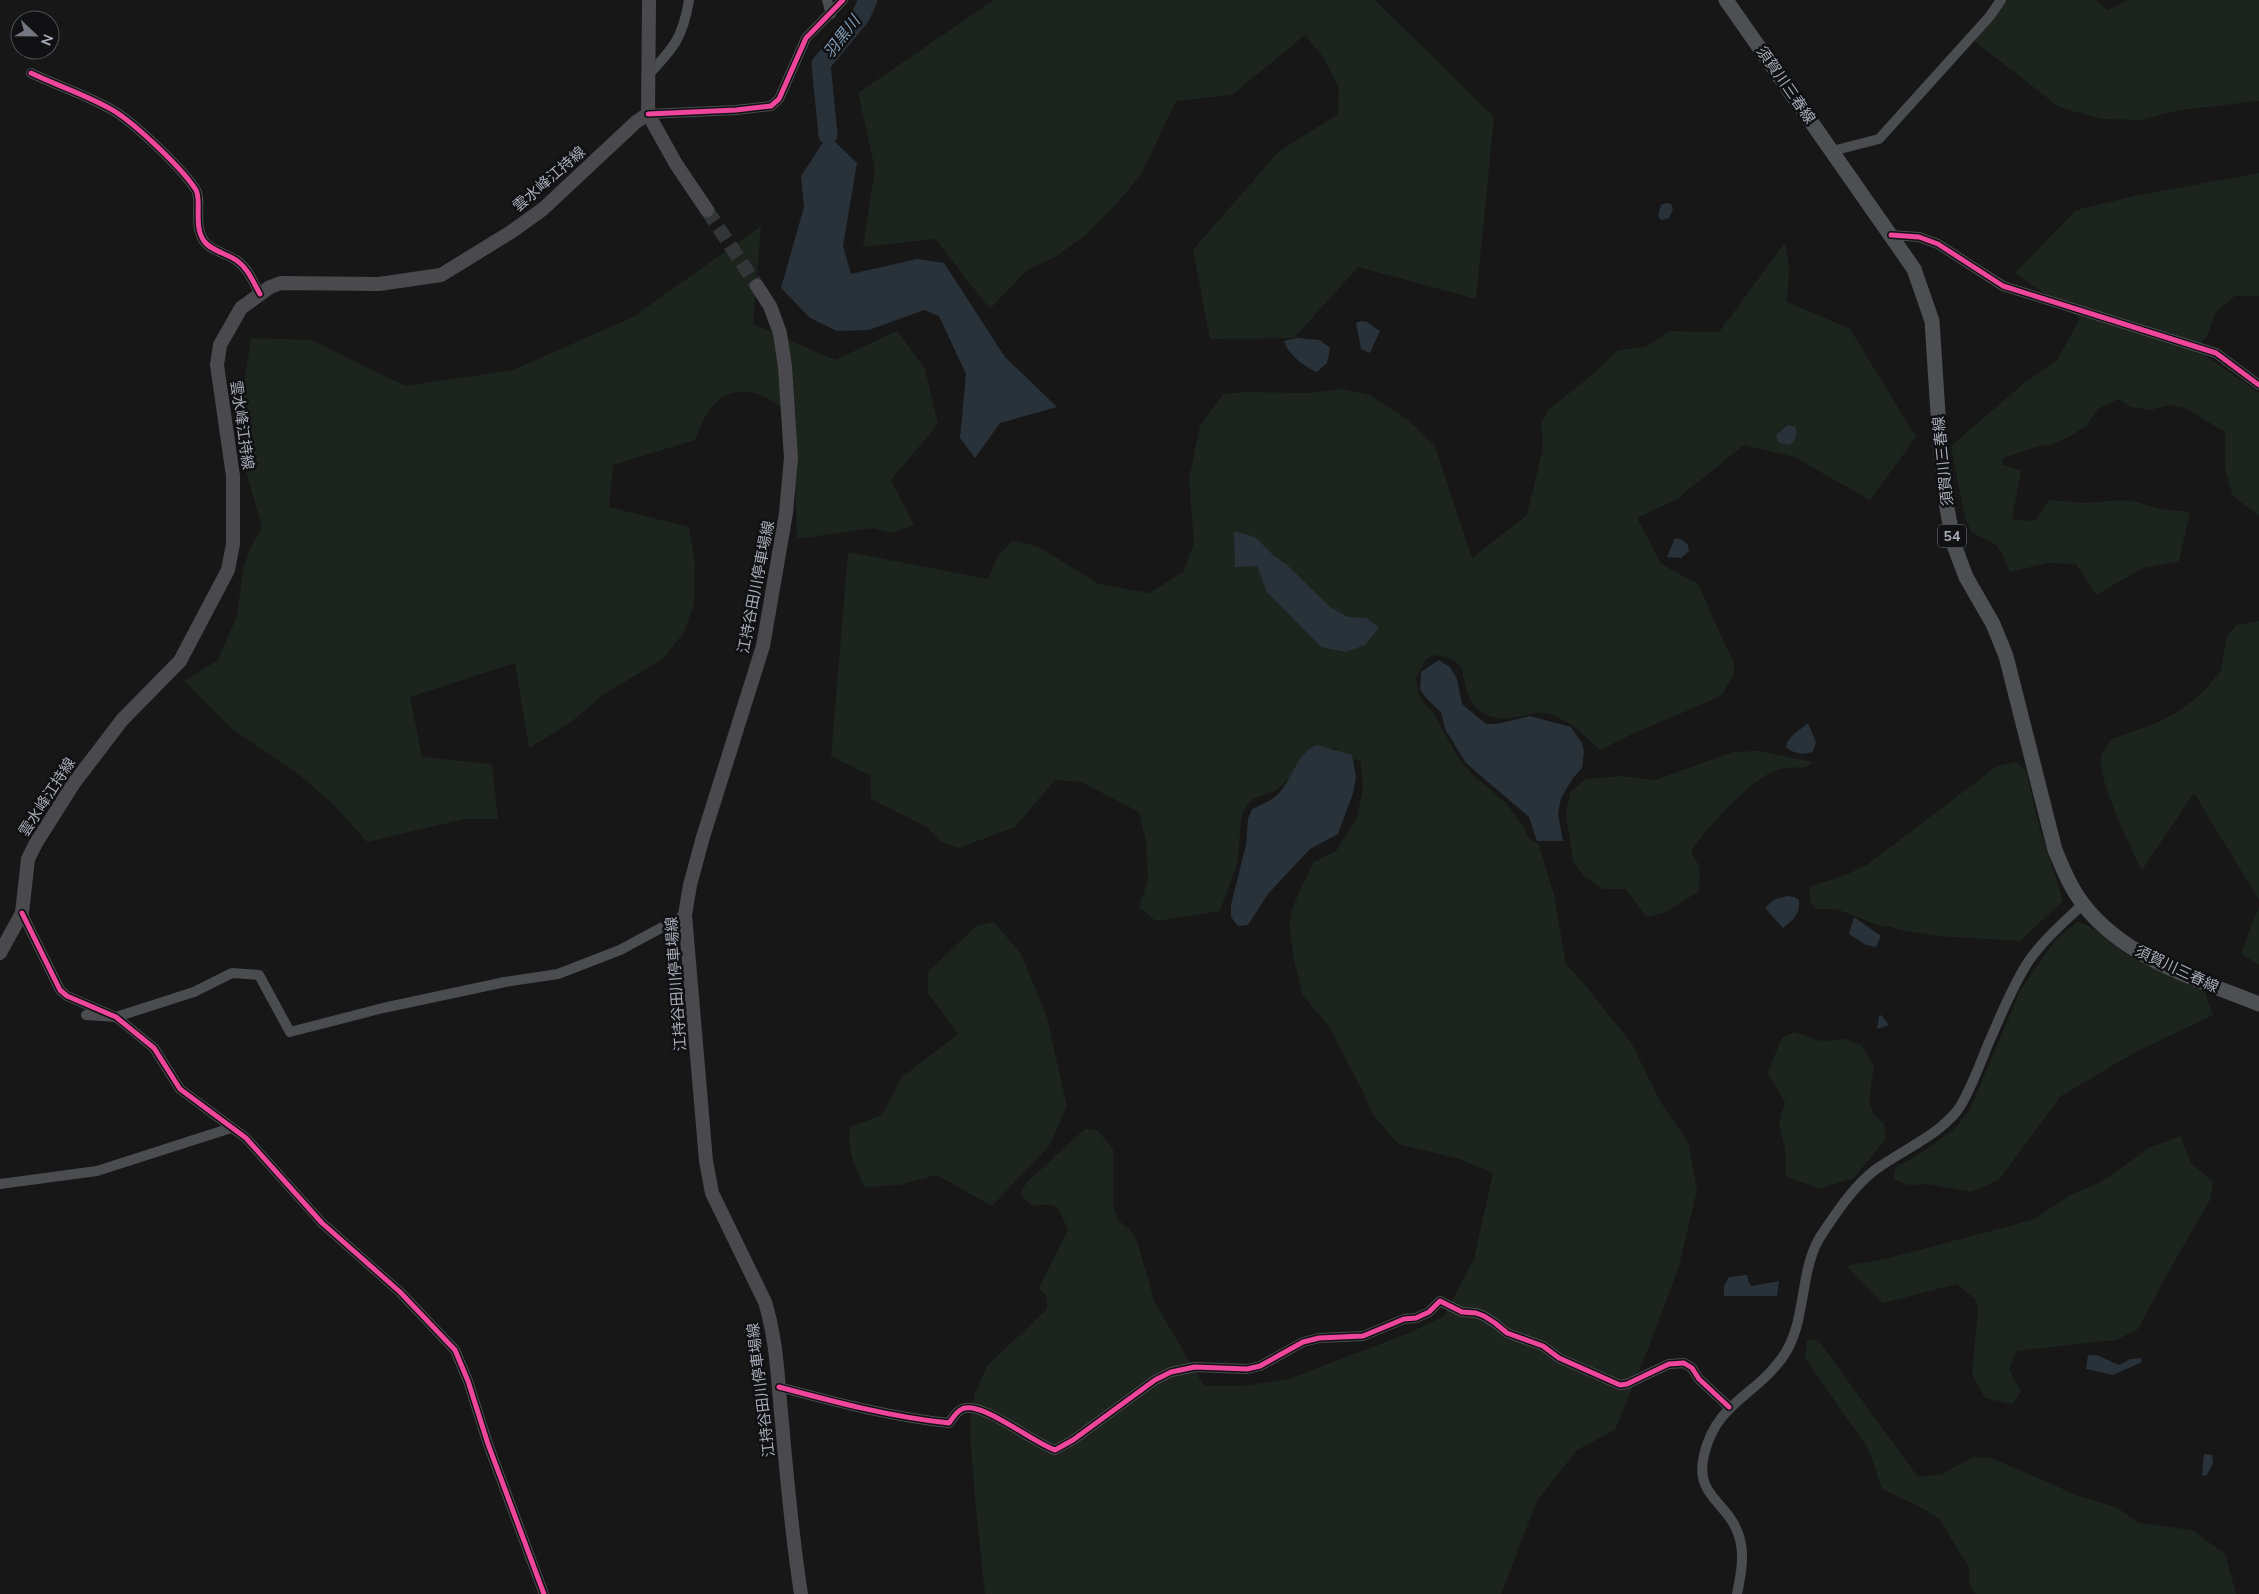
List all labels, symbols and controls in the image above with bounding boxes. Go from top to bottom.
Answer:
north arrow [10,10,60,60]
water label: 羽黒川 [819,10,867,63]
text: N [36,31,57,48]
street label: 須賀川三春線 [1752,42,1820,128]
street label: 雲水峰江持線 [508,142,590,216]
street label: 雲水峰江持線 [226,379,258,471]
street label: 須賀川三春線 [1928,415,1958,507]
street label: 江持谷田川停車場線 [733,519,779,655]
road number: 54 [1938,524,1966,548]
street label: 雲水峰江持線 [14,754,80,840]
street label: 江持谷田川停車場線 [661,916,691,1052]
street label: 須賀川三春線 [2132,941,2222,997]
street label: 江持谷田川停車場線 [743,1322,779,1458]

